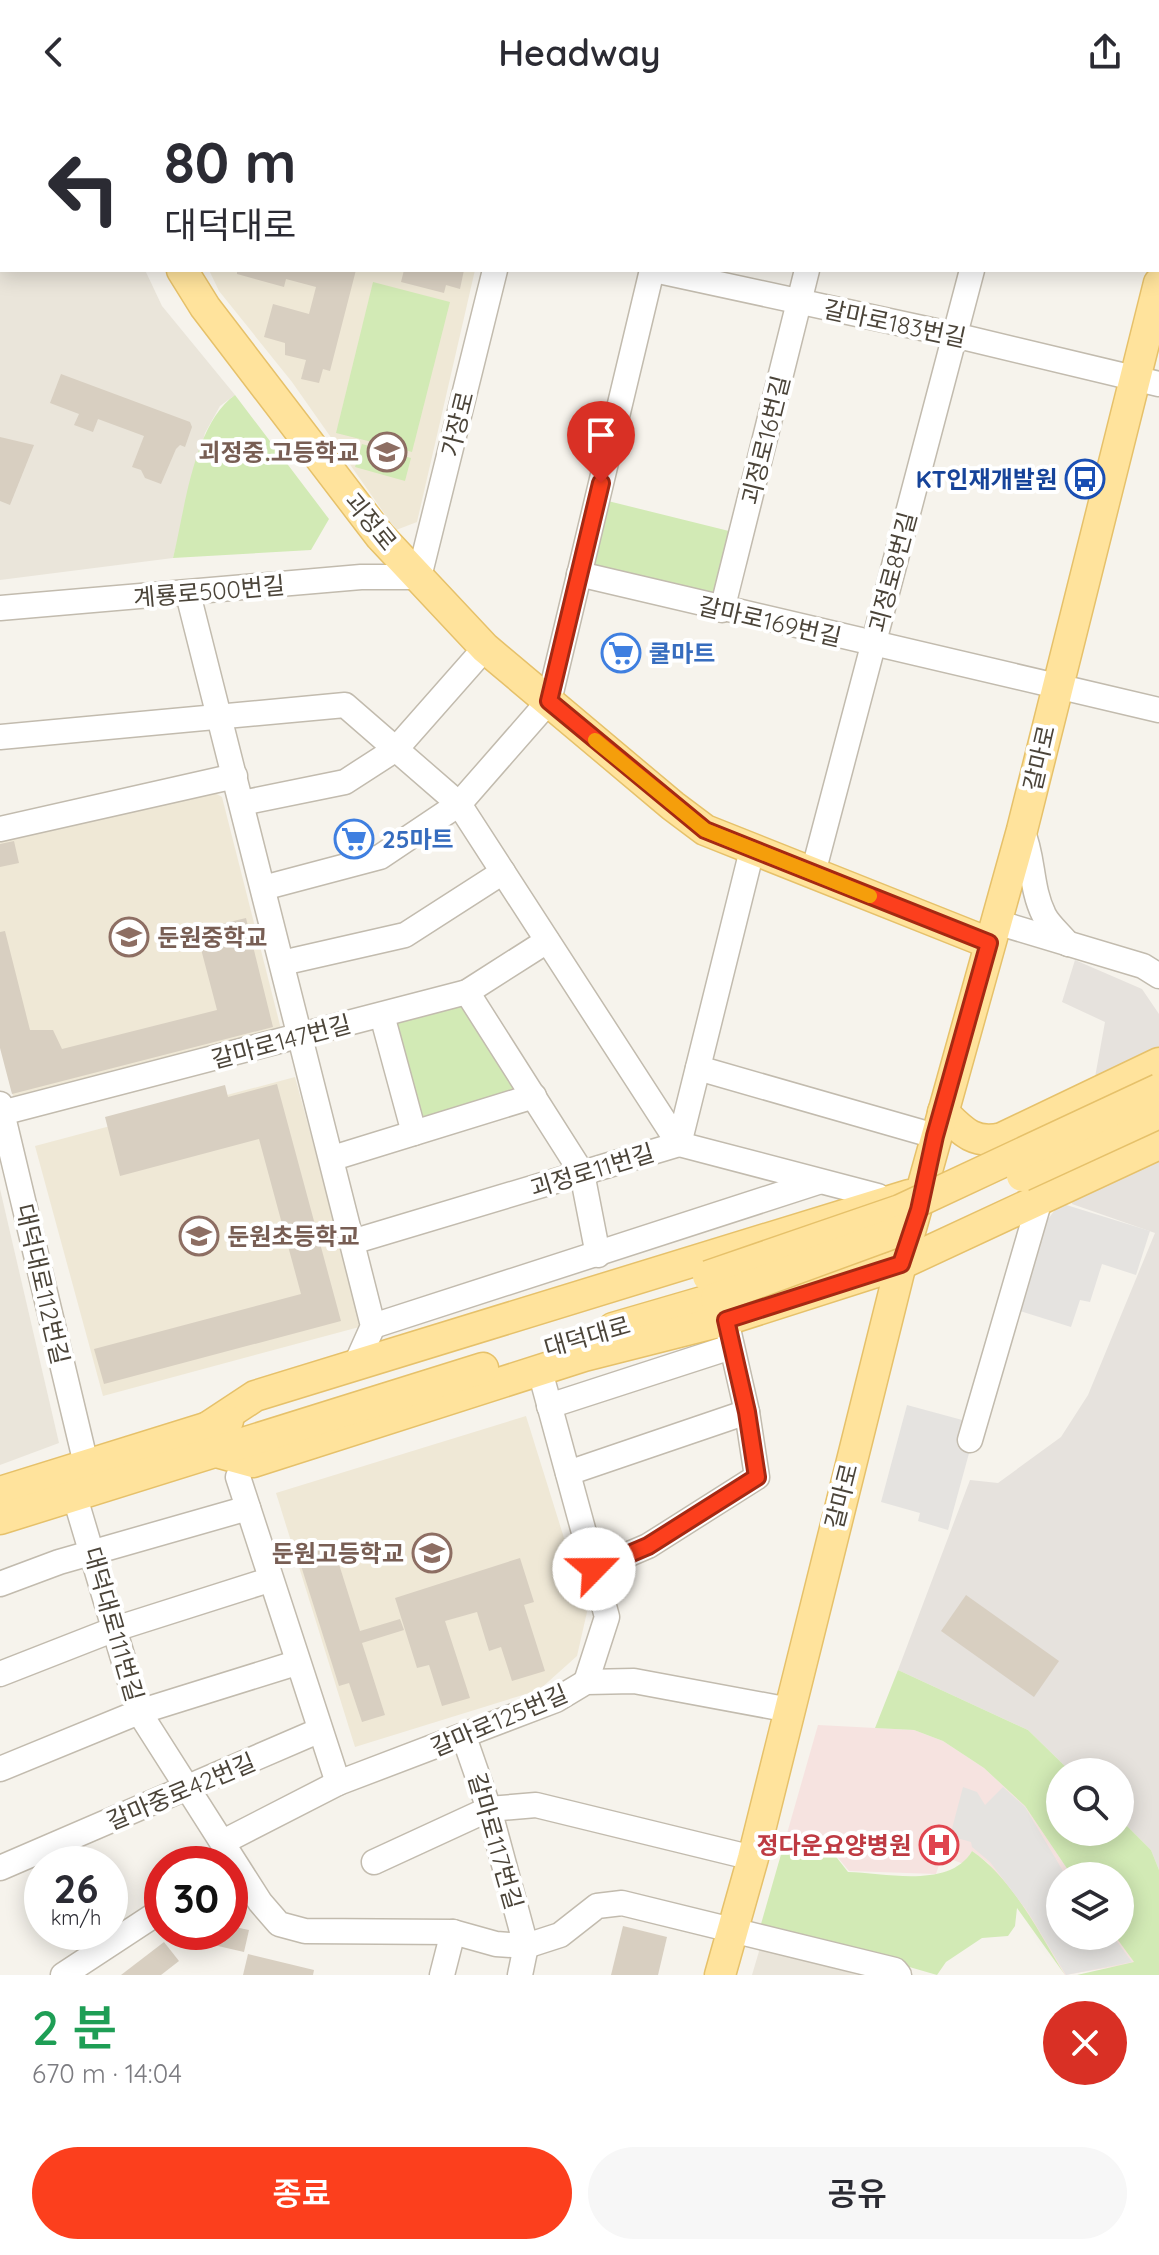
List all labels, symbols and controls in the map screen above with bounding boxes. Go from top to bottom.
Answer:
icon: back [32,30,76,74]
text: Headway [498,30,661,75]
icon: share [1083,30,1127,74]
text: 80 m [164,127,296,197]
icon: left [32,136,136,240]
text: 대덕대로 [164,202,296,247]
street label: 갈마로183번길 [821,293,969,353]
street label: 괴정로16번길 [734,372,796,508]
street label: 가장로 [434,388,480,460]
pin [567,401,635,483]
icon: arrive [579,413,623,457]
school or university icon: 괴정중.고등학교 [366,431,408,473]
place label: 괴정중.고등학교 [198,437,359,467]
bus stop icon: KT인재개발원 [1064,458,1106,500]
place label: KT인재개발원 [916,464,1057,494]
street label: 괴정로 [338,486,404,556]
street label: 괴정로8번길 [862,509,922,635]
street label: 계룡로500번길 [132,569,286,613]
street label: 갈마로169번길 [696,590,844,652]
supermarket icon: 쿨마트 [600,632,642,674]
place label: 쿨마트 [649,638,715,668]
street label: 갈마로 [1017,722,1061,794]
supermarket icon: 25마트 [333,818,375,860]
place label: 25마트 [382,824,454,854]
school or university icon: 둔원중학교 [108,916,150,958]
place label: 둔원중학교 [157,922,267,952]
street label: 갈마로147번길 [208,1008,354,1074]
street label: 괴정로11번길 [526,1137,658,1203]
street label: 대덕대로112번길 [10,1201,76,1367]
school or university icon: 둔원초등학교 [178,1215,220,1257]
place label: 둔원초등학교 [227,1221,359,1251]
street label: 대덕대로 [540,1309,634,1363]
street label: 갈마로 [818,1460,864,1532]
position arrow [552,1527,636,1611]
school or university icon: 둔원고등학교 [411,1532,453,1574]
place label: 둔원고등학교 [272,1538,404,1568]
street label: 대덕대로111번길 [78,1543,150,1705]
street label: 갈마로125번길 [426,1678,572,1762]
street label: 갈마중로42번길 [102,1746,260,1836]
map controls [1046,1758,1134,1950]
button: search [1046,1758,1134,1846]
street label: 갈마로117번길 [462,1769,530,1913]
hospital icon: 정다운요양병원 [918,1824,960,1866]
place label: 정다운요양병원 [756,1830,911,1860]
speed limit sign: 30 [144,1846,248,1950]
button: layers [1046,1862,1134,1950]
text: 26 [54,1863,98,1913]
text: km/h [51,1905,101,1930]
text: 2 분 [32,1997,117,2057]
button: close [1043,2001,1127,2085]
text: 670 m · 14:04 [32,2057,182,2090]
button: 종료 [32,2147,572,2239]
button: 공유 [588,2147,1127,2239]

